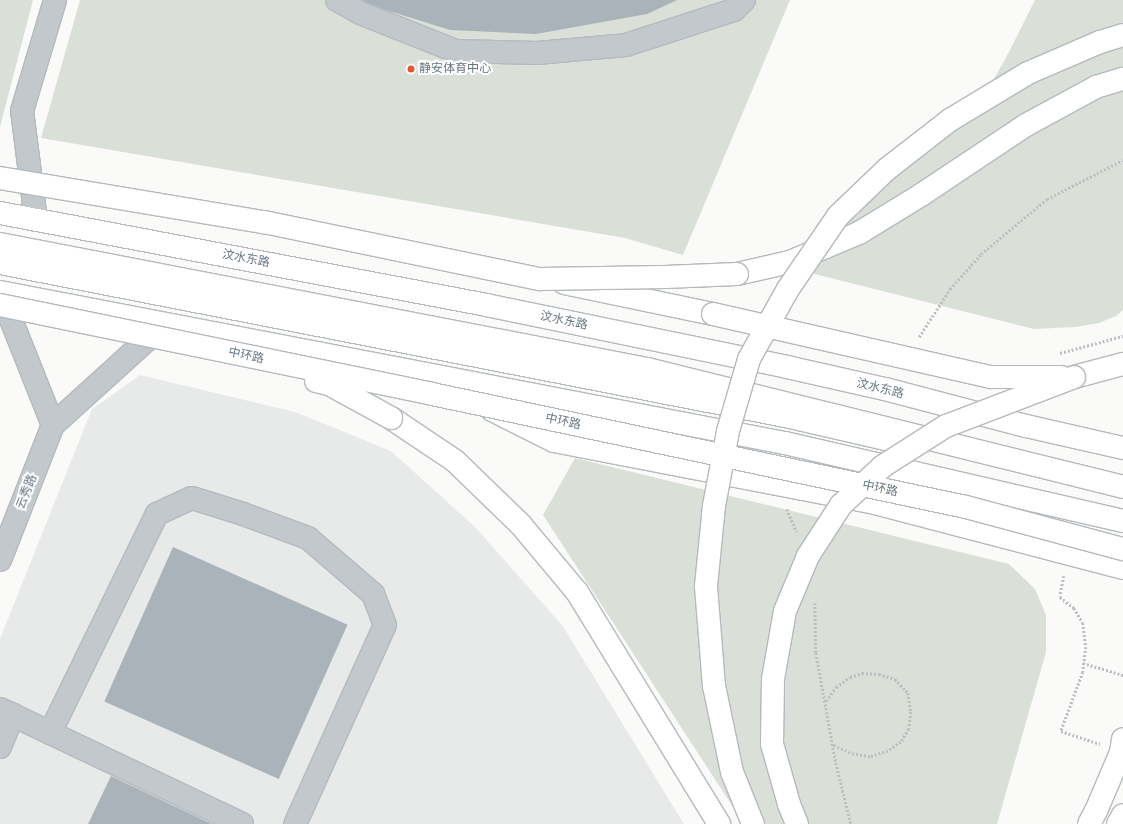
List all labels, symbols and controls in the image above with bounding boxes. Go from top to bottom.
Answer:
place label: 静安体育中心 [419,62,491,76]
marker: 静安体育中心 [406,64,416,74]
street label: 汶水东路 [221,247,271,271]
street label: 汶水东路 [539,309,589,333]
street label: 中环路 [227,345,265,367]
street label: 汶水东路 [855,376,905,402]
street label: 中环路 [544,411,582,433]
street label: 云秀路 [14,473,40,511]
street label: 中环路 [861,478,899,500]

